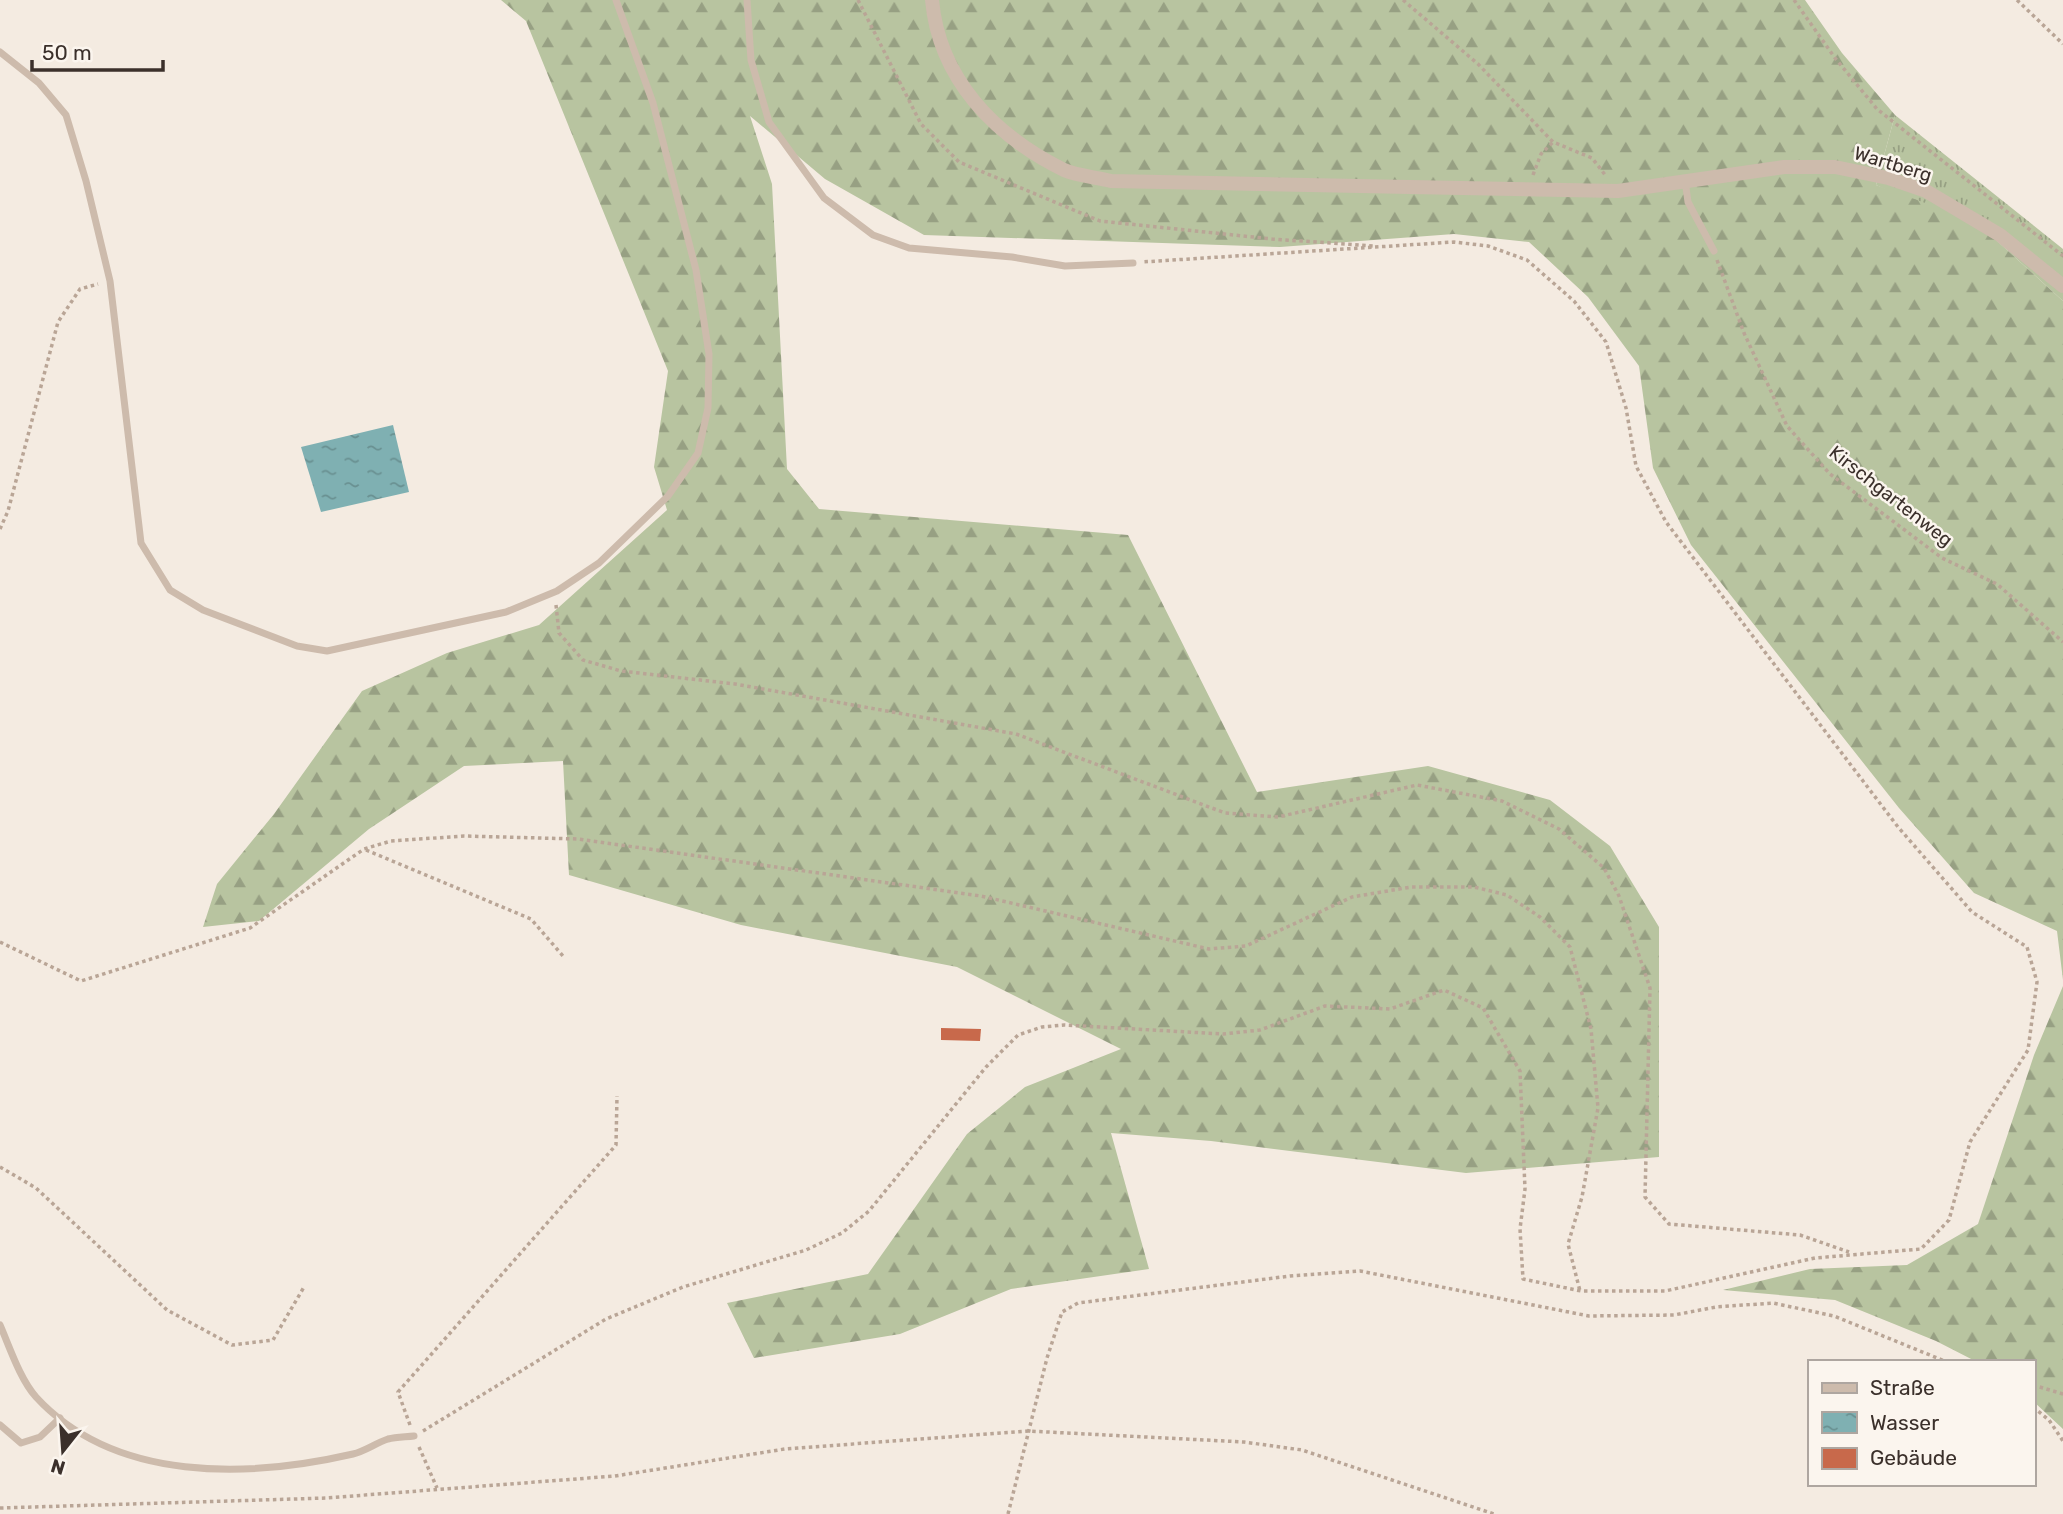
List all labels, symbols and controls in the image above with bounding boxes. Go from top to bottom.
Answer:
scale bar [32,28,163,72]
text: 50 m [42,40,92,65]
street label: Wartberg [1851,141,1935,187]
street label: Kirschgartenweg [1825,441,1957,551]
legend [1808,1360,2035,1486]
text: Straße [1870,1375,1935,1400]
text: Wasser [1870,1410,1939,1435]
north arrow [28,1416,98,1486]
text: Gebäude [1870,1445,1957,1470]
text: N [48,1454,68,1480]

